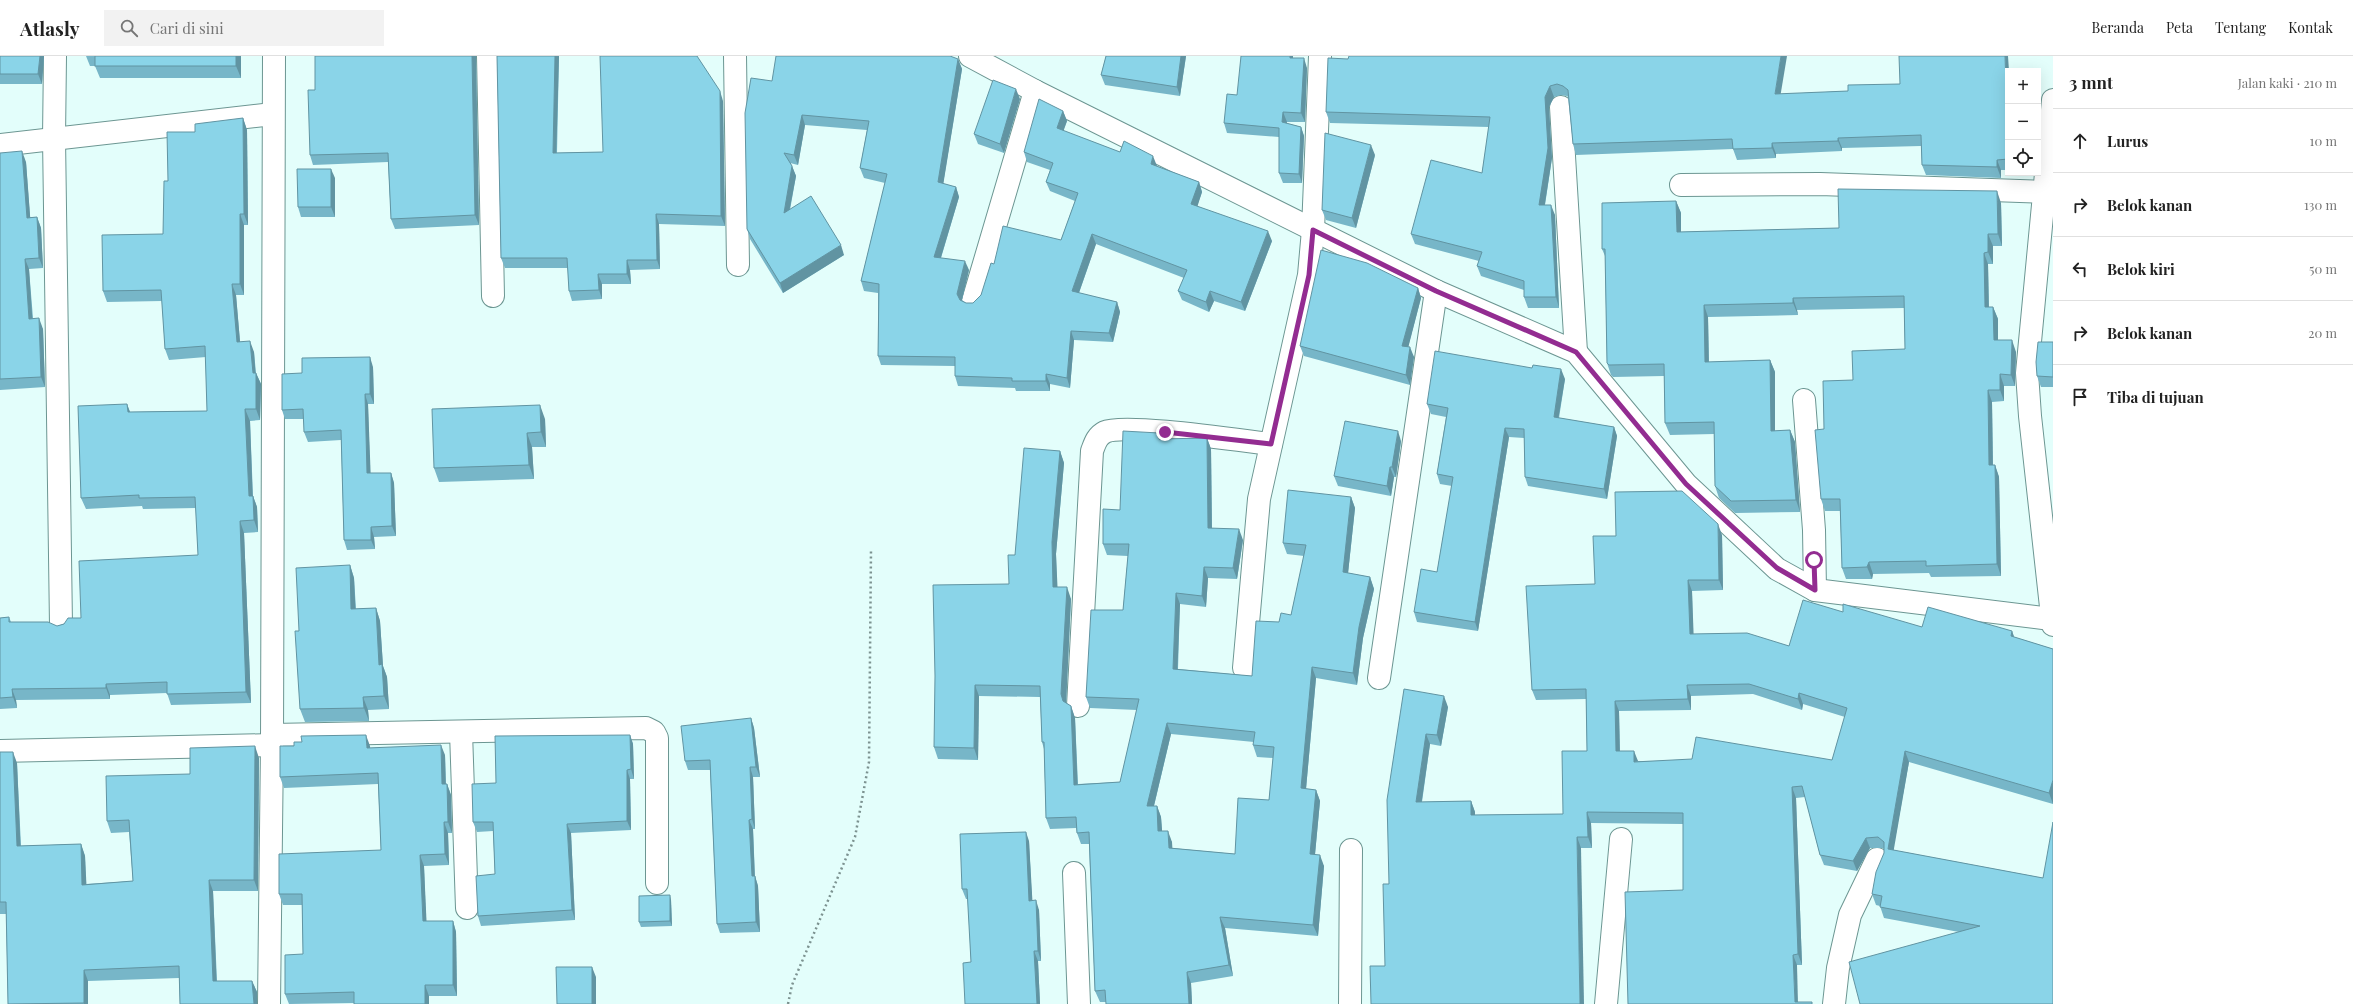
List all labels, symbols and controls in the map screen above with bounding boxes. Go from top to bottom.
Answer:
search box [104,10,384,46]
text: Atlasly [20,15,80,41]
icon: search [118,17,140,39]
text: Cari di sini [150,18,224,38]
text: Beranda [2092,18,2144,37]
text: Peta [2166,18,2193,37]
text: Tentang [2215,18,2266,37]
text: Kontak [2288,18,2333,37]
map controls [2005,68,2041,176]
button: + [2005,68,2041,104]
text: 3 mnt [2069,71,2113,93]
text: Jalan kaki · 210 m [2238,74,2337,91]
button: − [2005,104,2041,140]
icon: ahead [2069,130,2091,152]
text: Lurus [2107,131,2148,151]
text: 10 m [2310,132,2337,149]
button: locate [2005,140,2041,176]
icon: right [2069,194,2091,216]
text: Belok kanan [2107,195,2192,215]
text: 130 m [2304,196,2337,213]
icon: left [2069,258,2091,280]
text: Belok kiri [2107,259,2175,279]
text: 50 m [2309,260,2337,277]
icon: right [2069,322,2091,344]
text: Belok kanan [2107,323,2192,343]
text: 20 m [2308,324,2337,341]
icon: arrive [2069,386,2091,408]
text: Tiba di tujuan [2107,387,2204,407]
route end [1156,423,1174,441]
route start [1805,551,1823,569]

